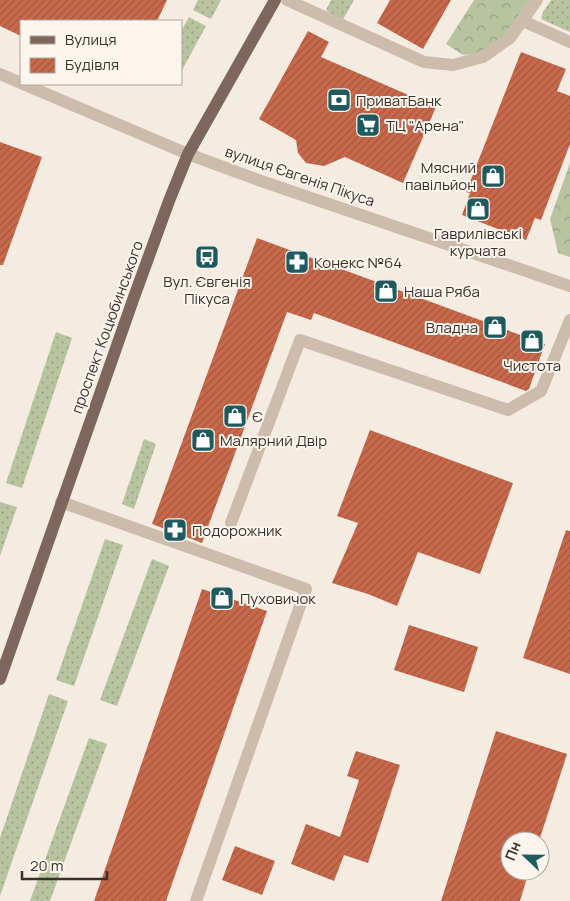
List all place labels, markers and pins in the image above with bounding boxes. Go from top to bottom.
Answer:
bank icon: ПриватБанк [326,87,352,113]
place label: ПриватБанк [356,90,442,111]
supermarket icon: ТЦ "Арена" [355,112,381,138]
place label: ТЦ "Арена" [386,115,465,136]
place label: Мясний павільйон [405,157,476,195]
shop icon: Мясний павільйон [480,163,506,189]
shop icon: Гаврилівські курчата [465,196,491,222]
place label: Гаврилівські курчата [434,223,522,261]
bus stop icon: Вул. Євгенія Пікуса [194,244,220,270]
pharmacy icon: Конекс №64 [284,249,310,275]
place label: Конекс №64 [314,252,402,273]
place label: Вул. Євгенія Пікуса [163,271,251,309]
shop icon: Наша Ряба [373,278,399,304]
place label: Наша Ряба [404,281,480,302]
shop icon: Владна [482,314,508,340]
place label: Владна [426,317,478,338]
shop icon: Чистота [519,328,545,354]
place label: Чистота [503,355,561,376]
shop icon: Є [222,403,248,429]
place label: Є [252,406,263,427]
shop icon: Малярний Двір [190,427,216,453]
place label: Малярний Двір [220,430,327,451]
pharmacy icon: Подорожник [162,517,188,543]
place label: Подорожник [192,520,283,541]
shop icon: Пуховичок [209,585,235,611]
place label: Пуховичок [240,588,316,609]

